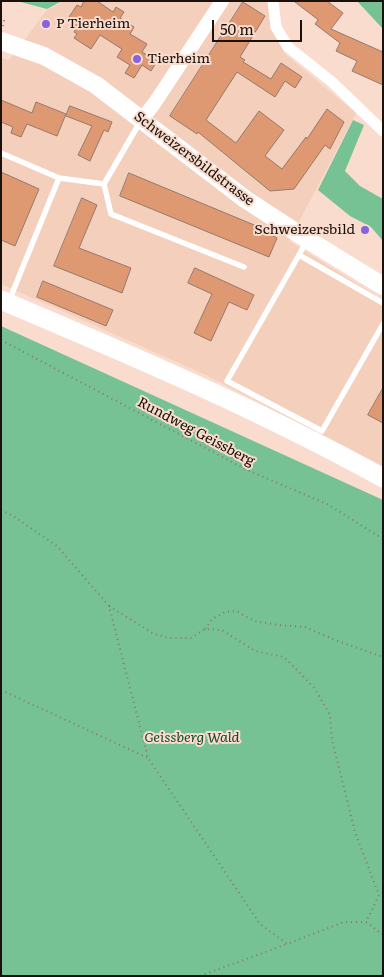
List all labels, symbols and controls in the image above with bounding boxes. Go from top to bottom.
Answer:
scale bar [214,10,304,42]
place label: P Tierheim [56,16,130,32]
text: 50 m [220,17,254,40]
marker: P Tierheim [40,18,52,30]
place label: Tierheim [147,51,210,67]
marker: Tierheim [131,53,143,65]
street label: Schweizersbildstrasse [131,108,257,210]
place label: Schweizersbild [254,222,355,238]
marker: Schweizersbild [359,224,371,236]
street label: Rundweg Geissberg [134,394,258,470]
park label: Geissberg Wald [144,730,240,746]

